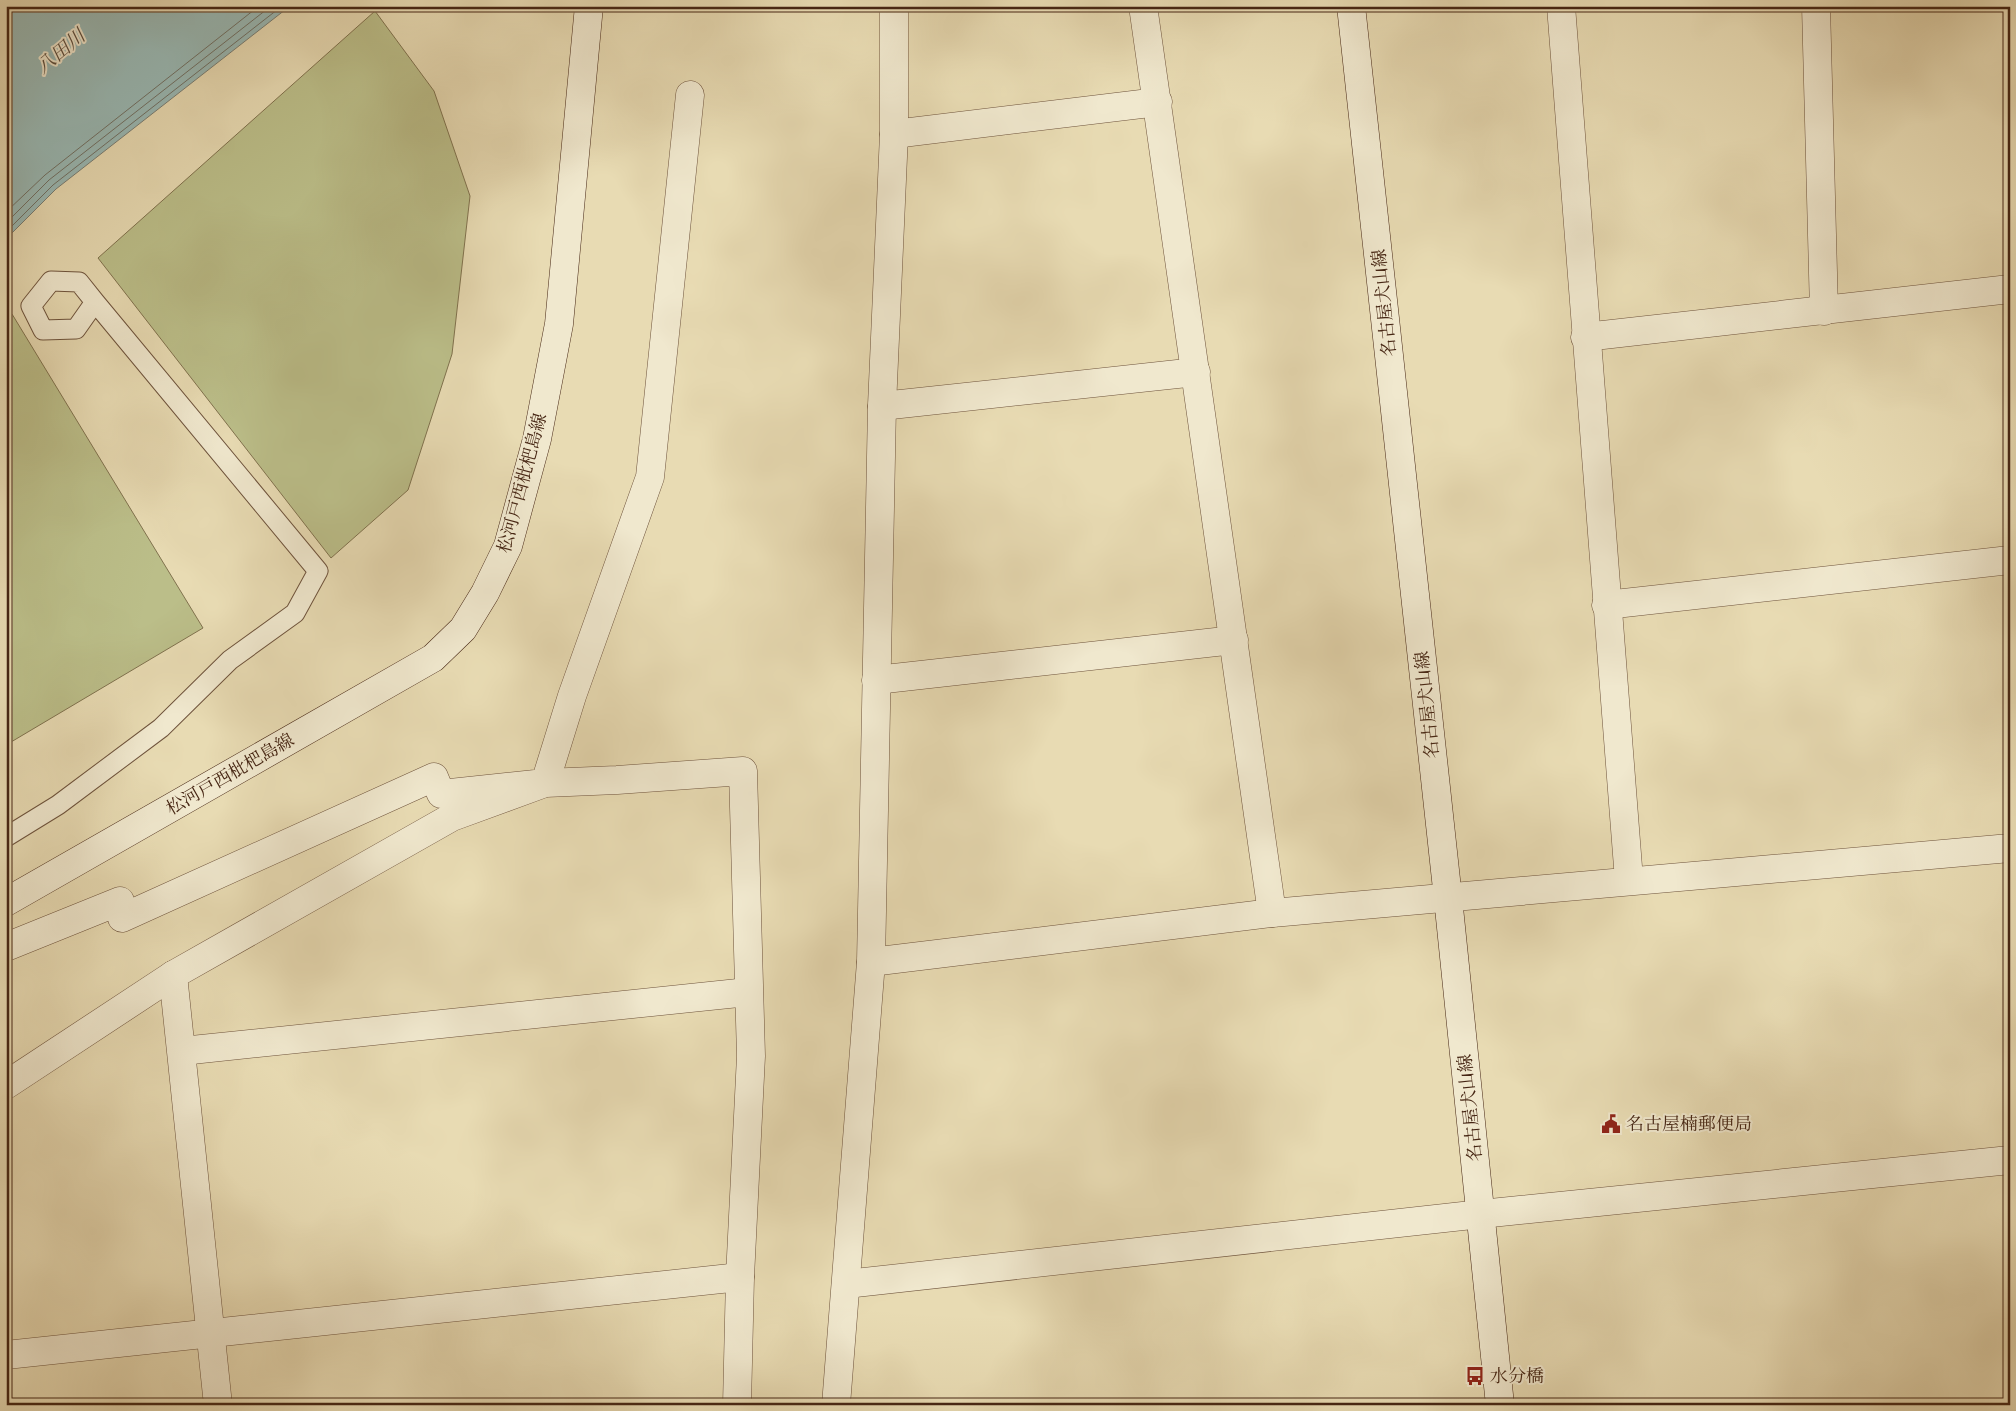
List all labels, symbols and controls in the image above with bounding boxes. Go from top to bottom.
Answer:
water label: 八田川 [31,23,93,81]
street label: 名古屋犬山線 [1367,248,1404,358]
street label: 松河戸西枇杷島線 [493,411,554,556]
street label: 名古屋犬山線 [1410,650,1447,760]
street label: 松河戸西枇杷島線 [162,728,299,822]
street label: 名古屋犬山線 [1453,1053,1490,1163]
public building icon: 名古屋楠郵便局 [1600,1113,1622,1135]
place label: 名古屋楠郵便局 [1626,1113,1752,1138]
bus stop icon: 水分橋 [1464,1365,1486,1387]
place label: 水分橋 [1490,1365,1544,1390]

